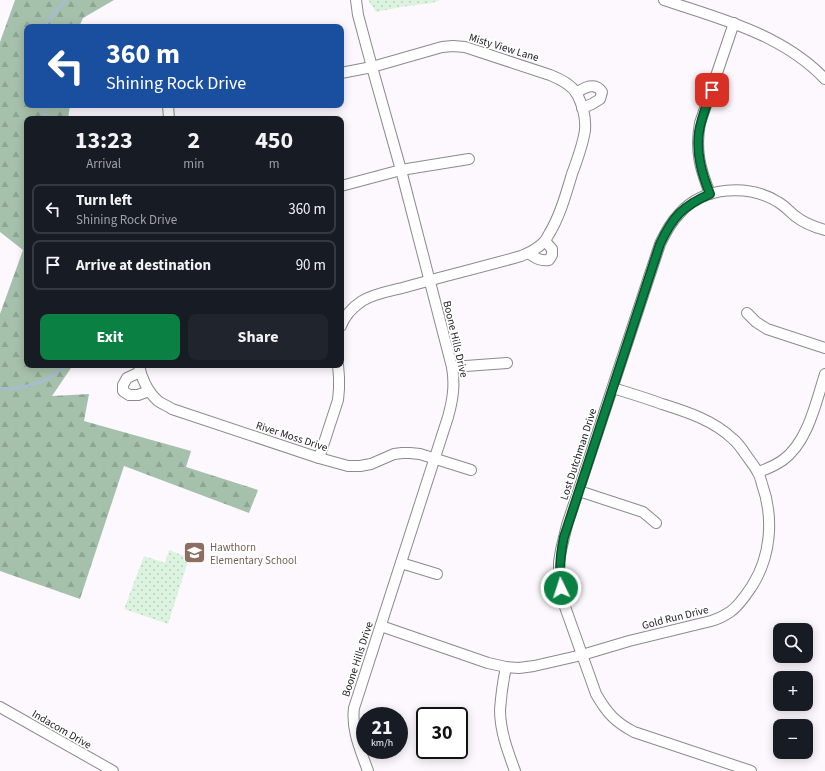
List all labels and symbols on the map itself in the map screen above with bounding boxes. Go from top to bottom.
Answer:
street label: Misty View Lane [467,30,541,65]
pin [695,73,729,107]
street label: Boone Hills Drive [439,299,472,379]
street label: Lost Dutchman Drive [557,406,601,502]
street label: River Moss Drive [254,418,330,455]
school or university icon: Hawthorn Elementary School [181,540,207,566]
place label: Hawthorn Elementary School [210,540,297,568]
position arrow [540,567,582,609]
street label: Gold Run Drive [640,602,711,633]
street label: Boone Hills Drive [338,619,377,699]
street label: Indacom Drive [29,706,95,753]
speed limit sign: 30 [416,707,468,759]

